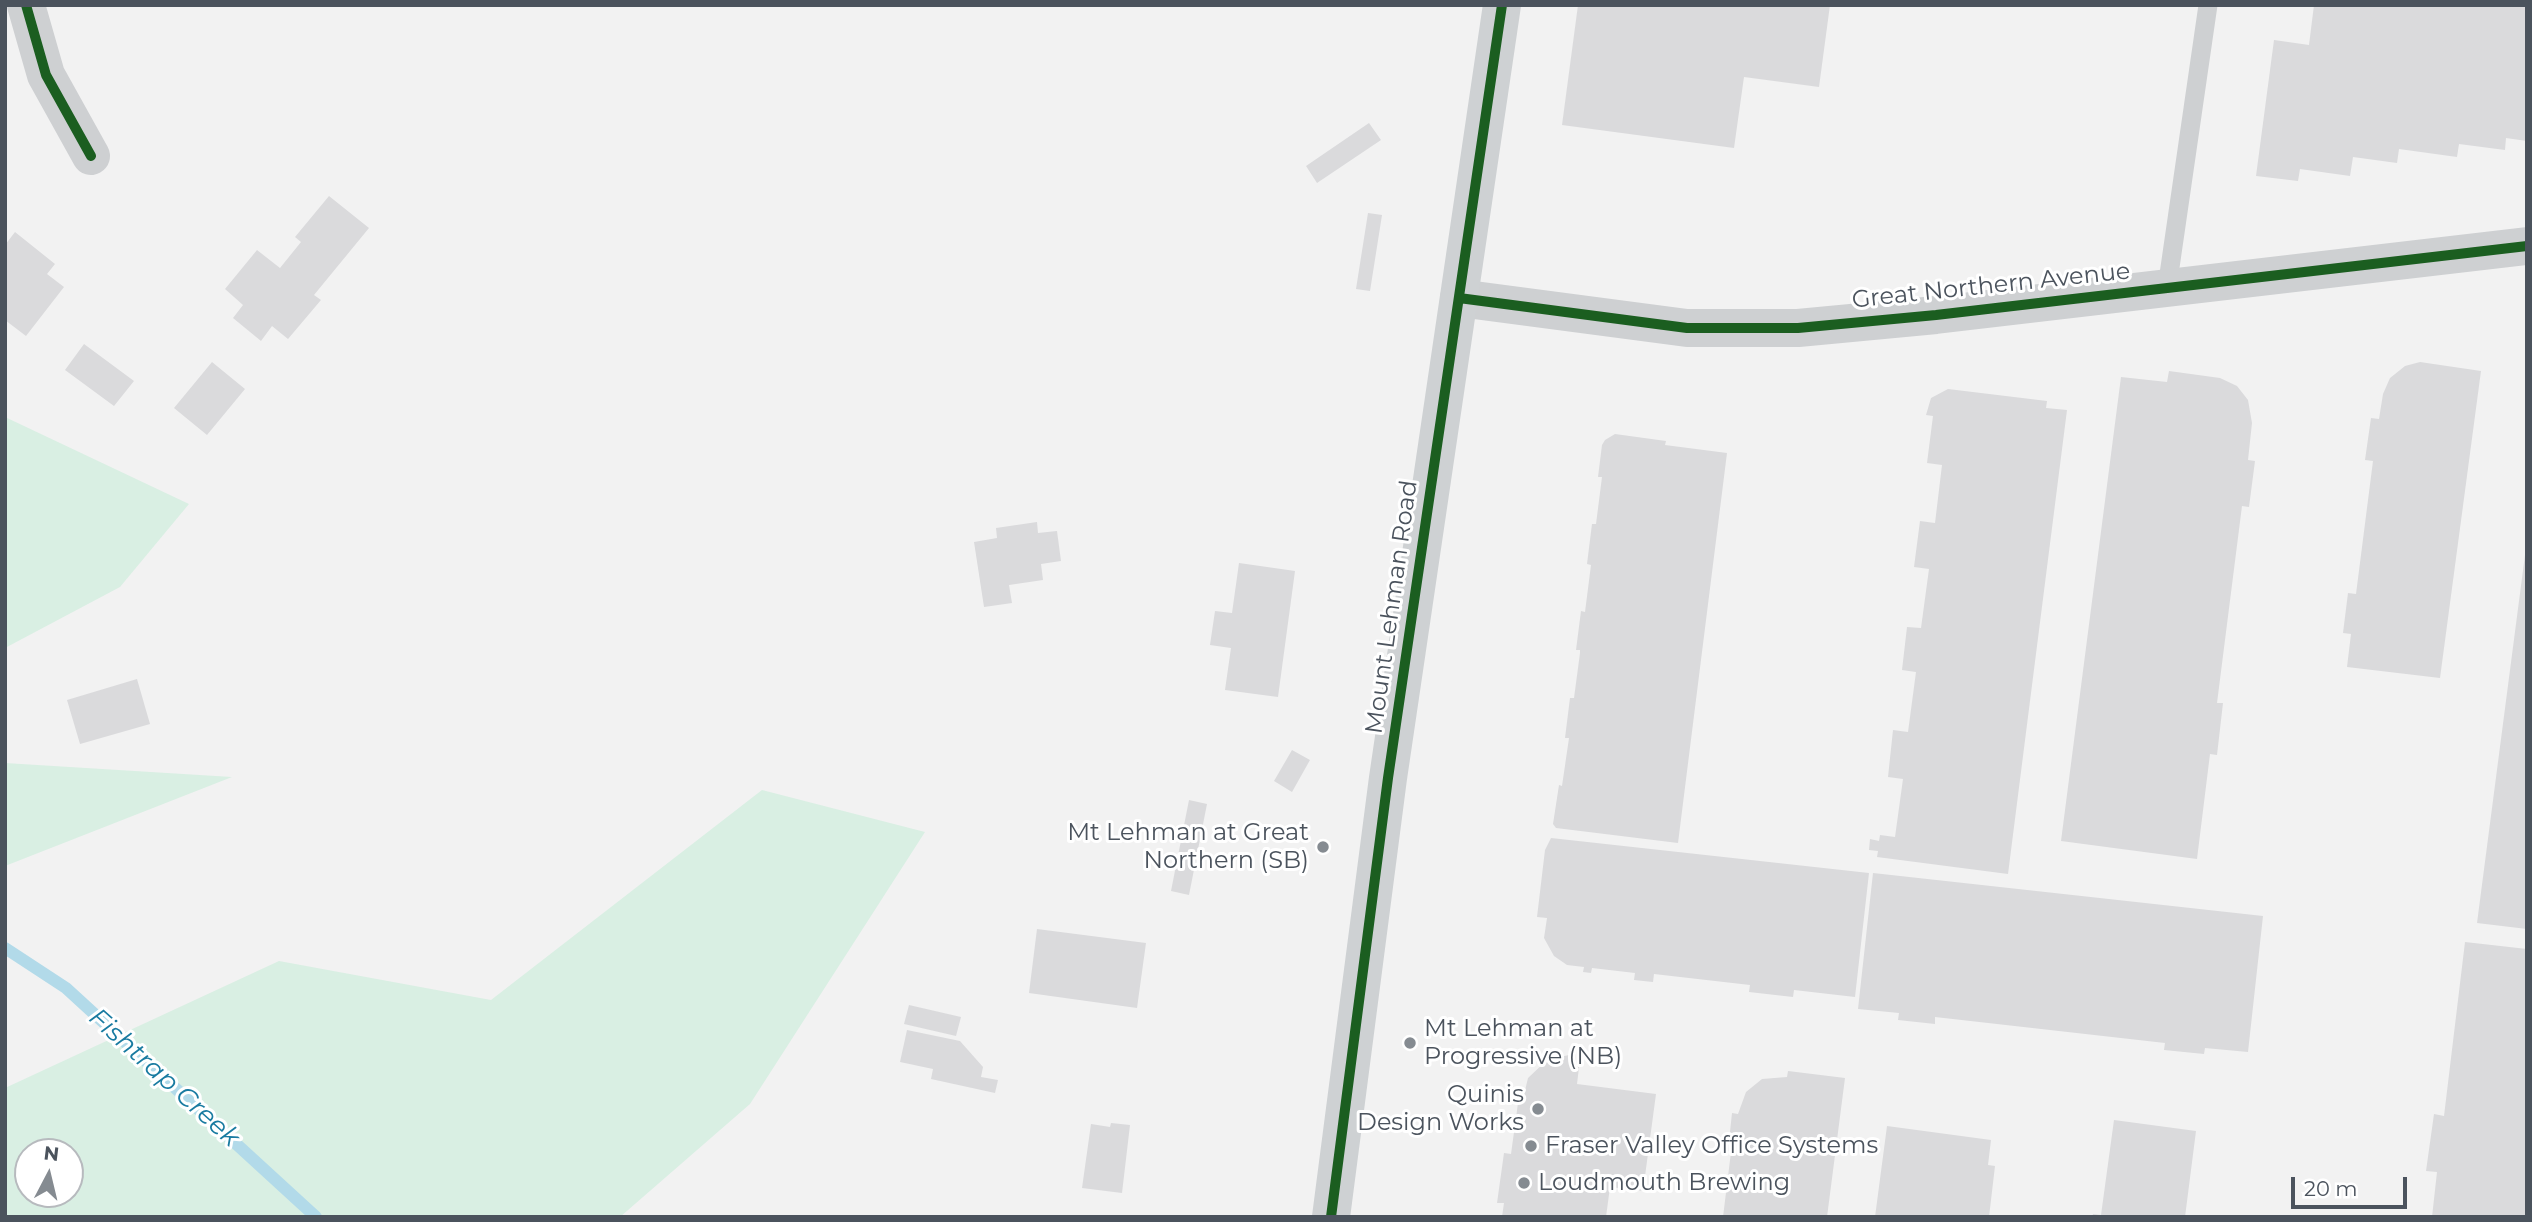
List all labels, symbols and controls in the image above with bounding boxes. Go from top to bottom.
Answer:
street label: Great Northern Avenue [1850,257,2132,315]
street label: Mount Lehman Road [1360,478,1424,736]
place label: Mt Lehman at Great Northern (SB) [1067,819,1309,875]
marker: Mt Lehman at Great Northern (SB) [1315,839,1331,855]
water label: Fishtrap Creek [82,1002,246,1154]
place label: Mt Lehman at Progressive (NB) [1424,1015,1622,1071]
marker: Mt Lehman at Progressive (NB) [1402,1035,1418,1051]
place label: Quinis Design Works [1357,1081,1524,1137]
marker: Quinis Design Works [1530,1101,1546,1117]
place label: Fraser Valley Office Systems [1545,1132,1878,1160]
north arrow [14,1138,84,1208]
marker: Fraser Valley Office Systems [1523,1138,1539,1154]
text: N [42,1141,60,1166]
scale bar [2294,1162,2410,1206]
place label: Loudmouth Brewing [1538,1169,1790,1197]
marker: Loudmouth Brewing [1516,1175,1532,1191]
text: 20 m [2304,1176,2358,1201]

